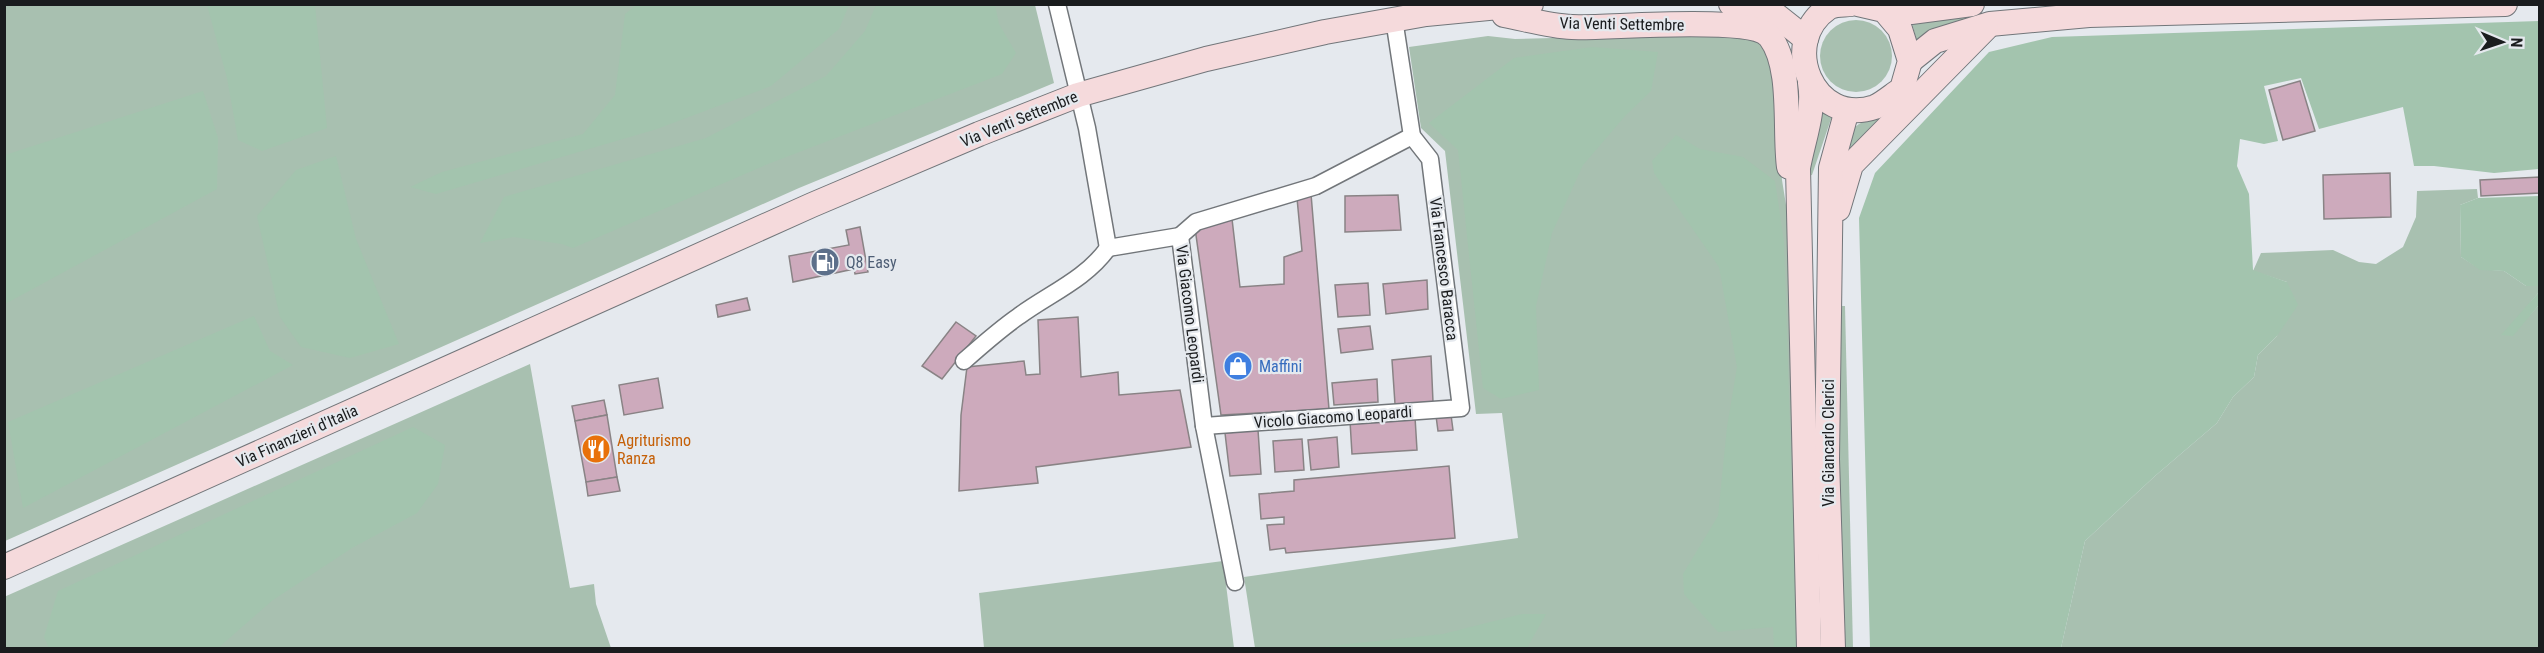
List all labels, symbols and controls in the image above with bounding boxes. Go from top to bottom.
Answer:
north arrow [2472,12,2532,72]
street label: Via Venti Settembre [1559,13,1685,35]
text: N [2507,37,2526,48]
street label: Via Venti Settembre [958,87,1080,151]
street label: Via Francesco Baracca [1426,196,1462,342]
street label: Via Giacomo Leopardi [1172,244,1208,384]
fuel station icon: Q8 Easy [809,246,841,278]
place label: Q8 Easy [846,253,897,272]
shop icon: Maffini [1222,350,1254,382]
place label: Maffini [1259,357,1302,376]
street label: Via Giancarlo Clerici [1819,379,1838,507]
street label: Via Finanzieri d'Italia [233,401,361,471]
street label: Vicolo Giacomo Leopardi [1253,402,1413,432]
place label: Agriturismo Ranza [617,431,691,468]
restaurant icon: Agriturismo Ranza [580,433,612,465]

